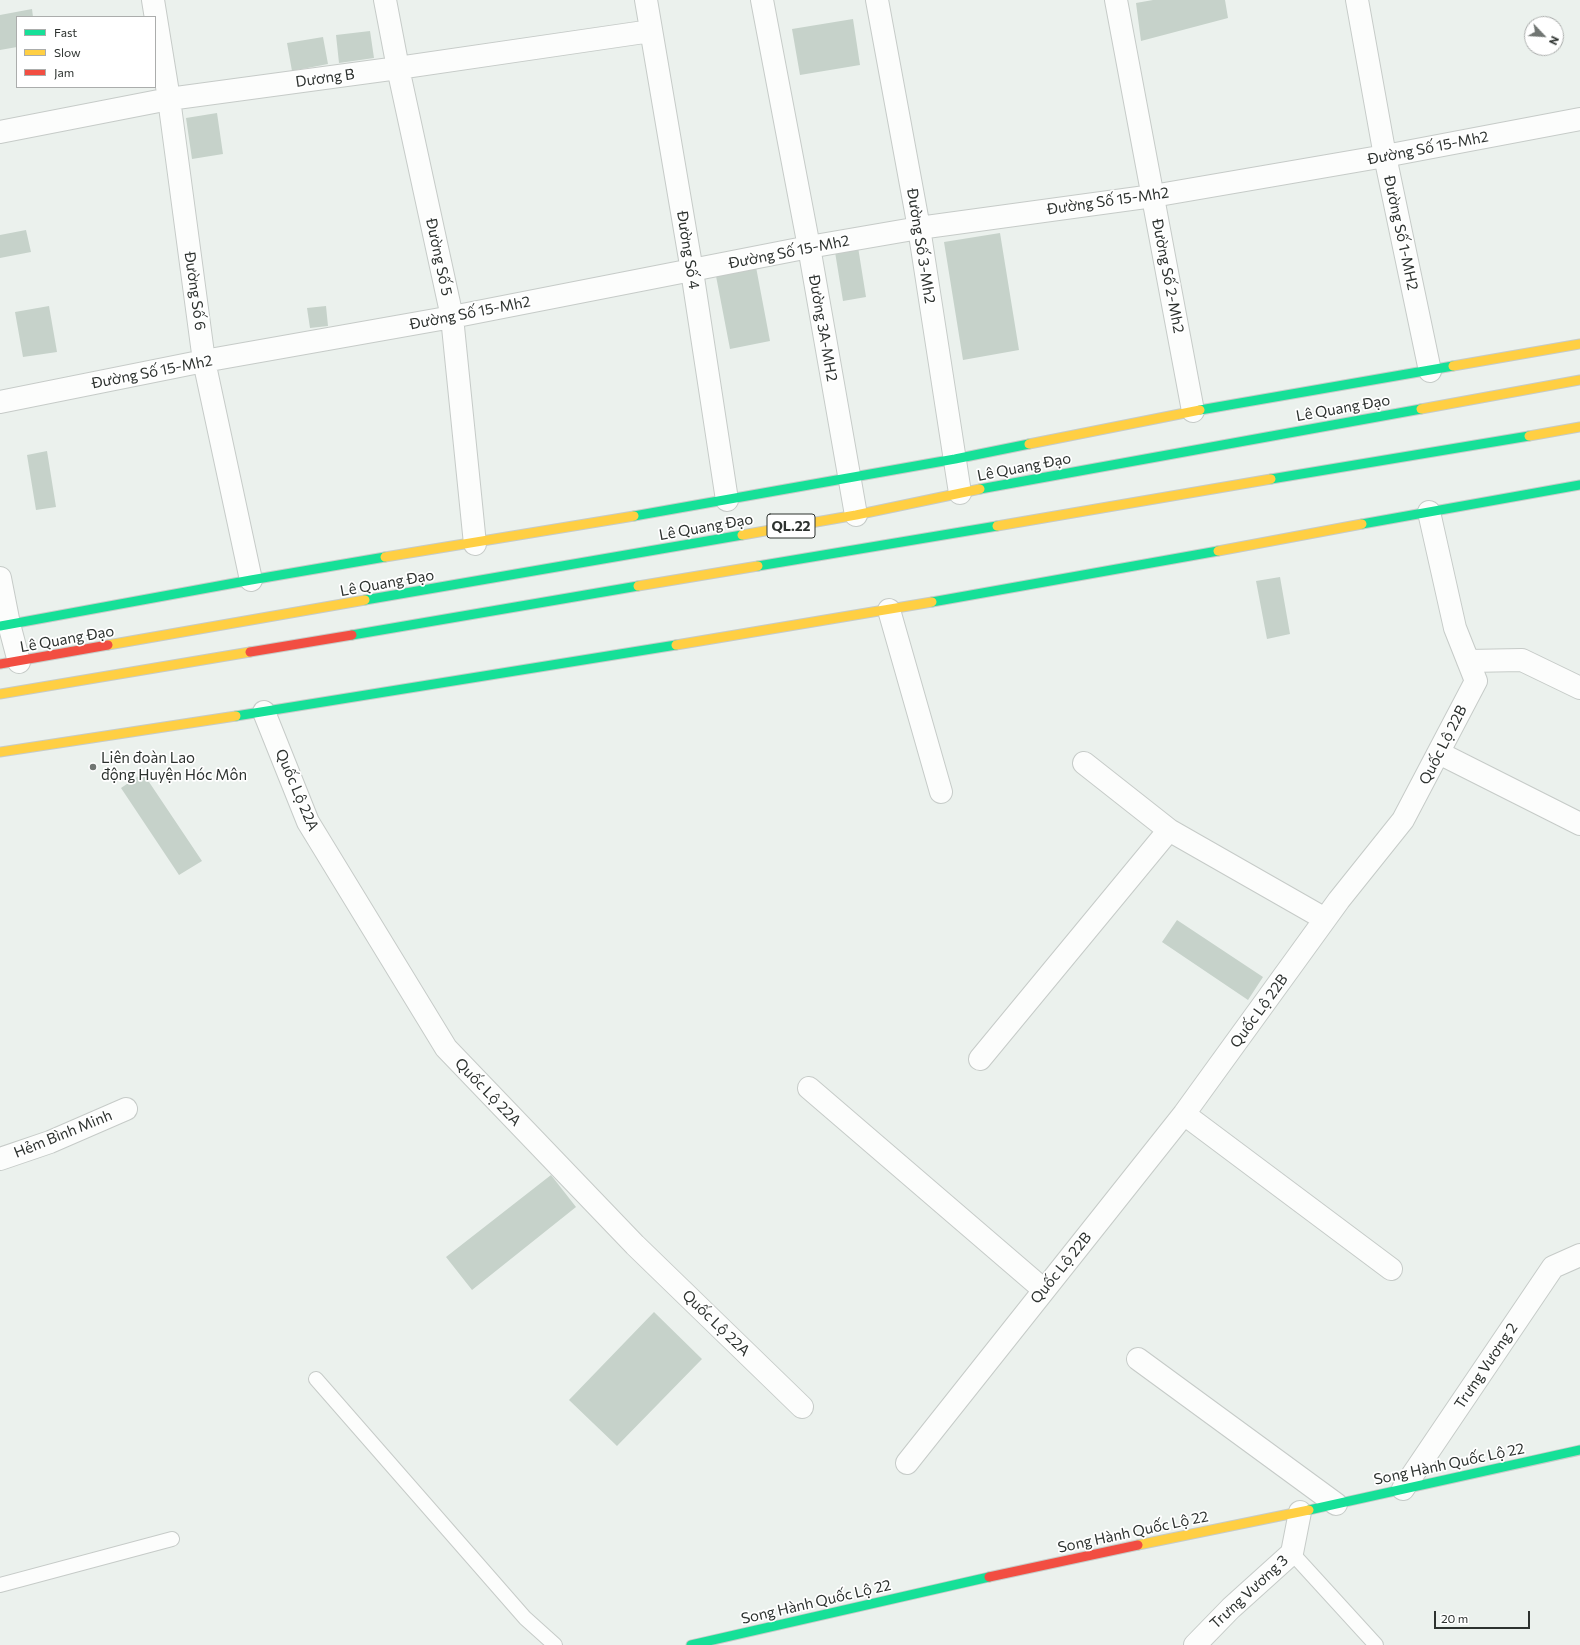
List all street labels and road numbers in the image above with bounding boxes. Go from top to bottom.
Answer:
street label: Dương B [294,65,356,91]
street label: Đường Số 15-Mh2 [1366,127,1490,169]
street label: Đường Số 1-MH2 [1380,174,1422,292]
street label: Đường Số 15-Mh2 [1046,184,1170,218]
street label: Đường Số 3-Mh2 [903,187,939,305]
street label: Đường Số 4 [673,209,703,291]
street label: Đường Số 5 [422,217,456,297]
street label: Đường Số 2-Mh2 [1148,217,1188,335]
street label: Đường Số 15-Mh2 [727,231,851,273]
street label: Đường Số 6 [181,250,209,332]
street label: Đường 3A-MH2 [805,273,841,383]
street label: Đường Số 15-Mh2 [408,292,532,334]
street label: Đường Số 15-Mh2 [90,351,214,393]
street label: Lê Quang Đạo [1295,391,1391,425]
street label: Lê Quang Đạo [976,449,1072,485]
street label: Lê Quang Đạo [658,510,754,544]
road number: QL.22 [767,514,815,538]
street label: Lê Quang Đạo [339,566,435,600]
street label: Lê Quang Đạo [19,622,115,656]
street label: Quốc Lộ 22B [1415,702,1471,788]
street label: Quốc Lộ 22A [272,746,322,834]
street label: Quốc Lộ 22B [1226,971,1292,1051]
street label: Quốc Lộ 22A [451,1054,525,1130]
street label: Hẻm Bình Minh [11,1106,115,1162]
street label: Quốc Lộ 22B [1027,1229,1095,1307]
street label: Quốc Lộ 22A [678,1286,754,1360]
street label: Trưng Vương 2 [1451,1320,1521,1412]
street label: Song Hành Quốc Lộ 22 [1372,1439,1526,1489]
street label: Song Hành Quốc Lộ 22 [1056,1507,1210,1557]
street label: Trưng Vương 3 [1206,1551,1292,1633]
street label: Song Hành Quốc Lộ 22 [739,1576,893,1628]

